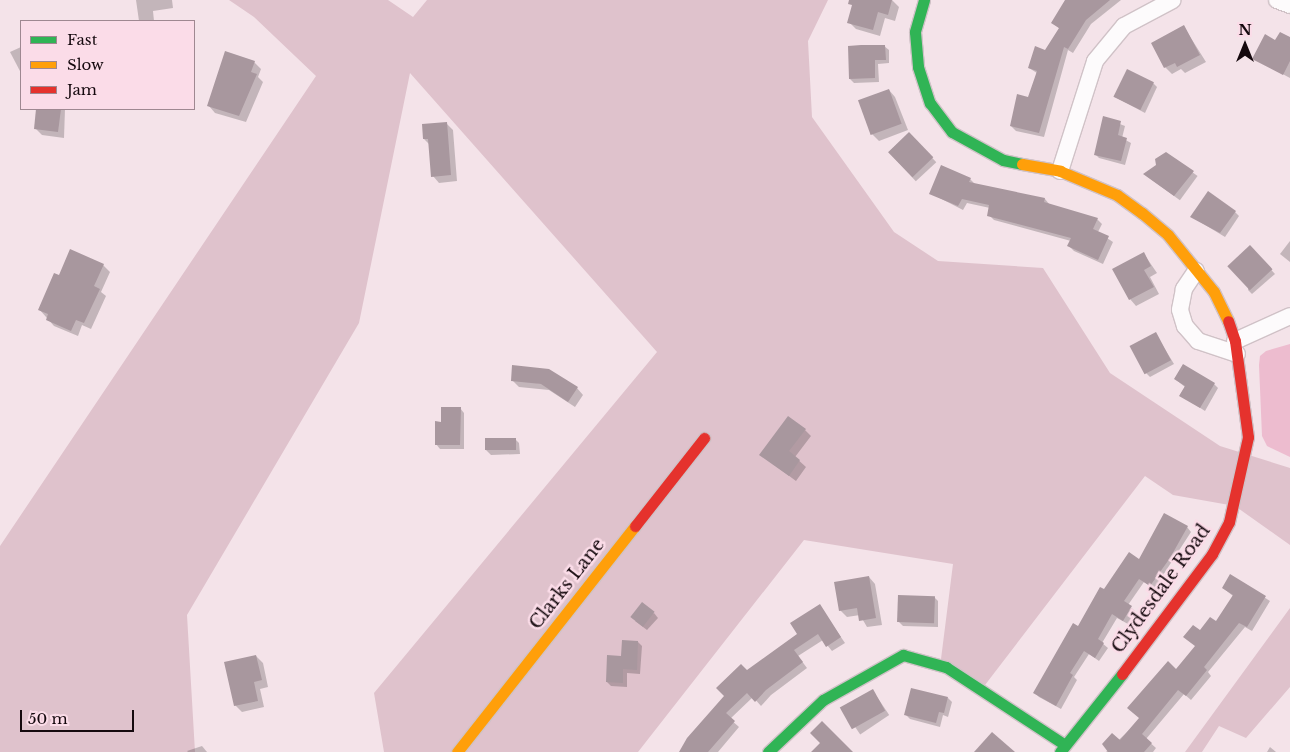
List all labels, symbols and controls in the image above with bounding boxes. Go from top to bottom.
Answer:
legend [20,20,195,110]
north arrow [1220,20,1270,70]
text: N [1238,21,1252,39]
text: Fast [67,30,97,49]
text: Slow [67,55,104,74]
text: Jam [67,80,97,99]
street label: Clydesdale Road [1107,521,1215,657]
street label: Clarks Lane [525,534,609,634]
scale bar [22,700,136,732]
text: 50 m [28,709,68,728]

